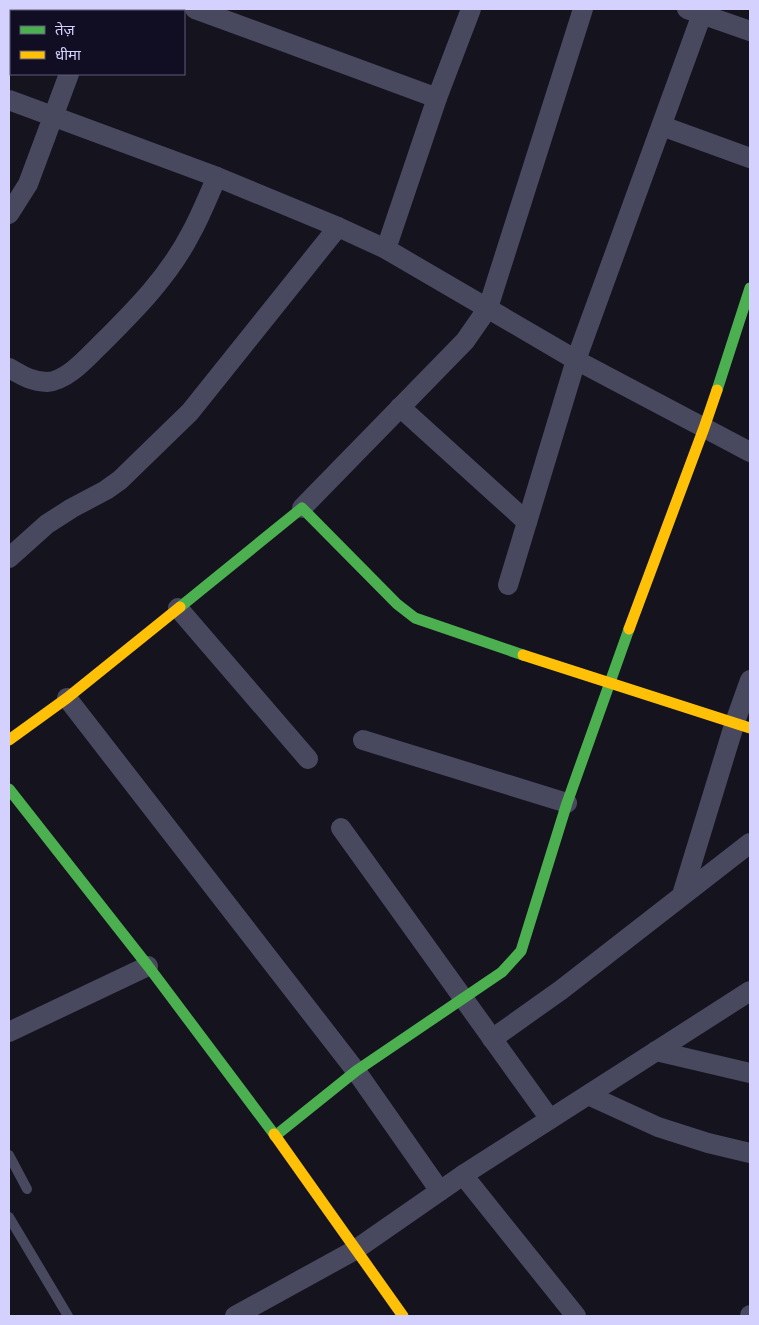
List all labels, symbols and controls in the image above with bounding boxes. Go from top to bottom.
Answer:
legend [10,10,185,75]
text: तेज़ [55,21,76,38]
text: धीमा [55,46,82,63]

